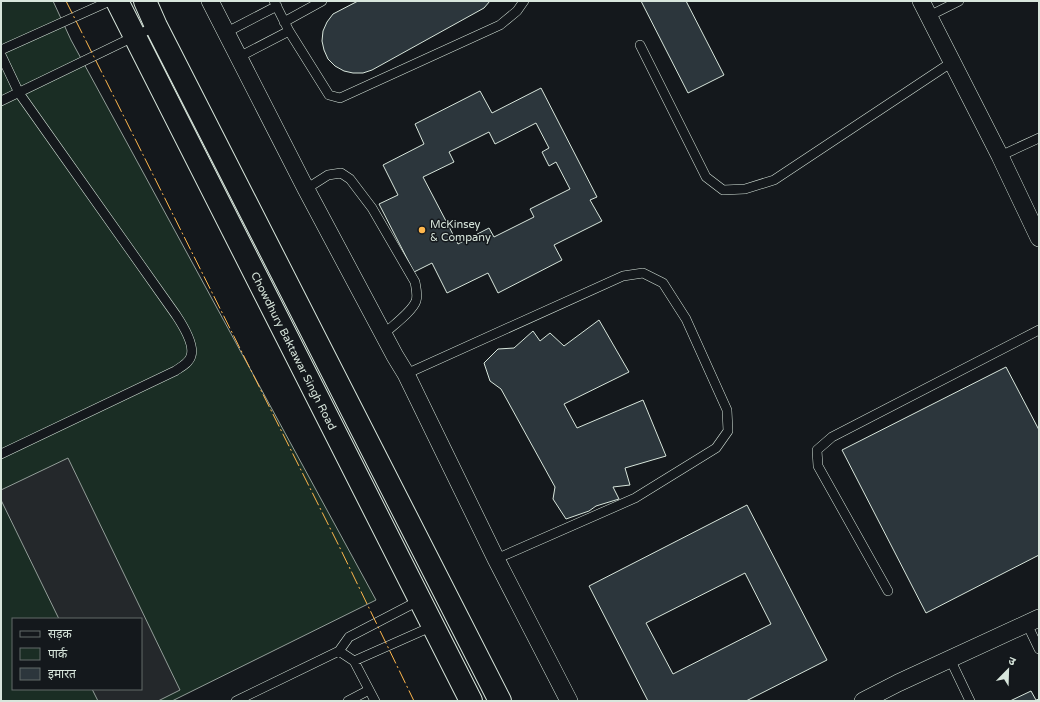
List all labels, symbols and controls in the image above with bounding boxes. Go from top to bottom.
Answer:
place label: McKinsey & Company [430,218,491,244]
marker: McKinsey & Company [417,225,427,235]
street label: Chowdhury Baktawar Singh Road [248,270,339,432]
legend [12,618,142,690]
text: सड़क [48,627,73,641]
text: पार्क [48,647,68,661]
north arrow [988,650,1028,690]
text: उ [1006,654,1018,669]
text: इमारत [48,667,77,681]

